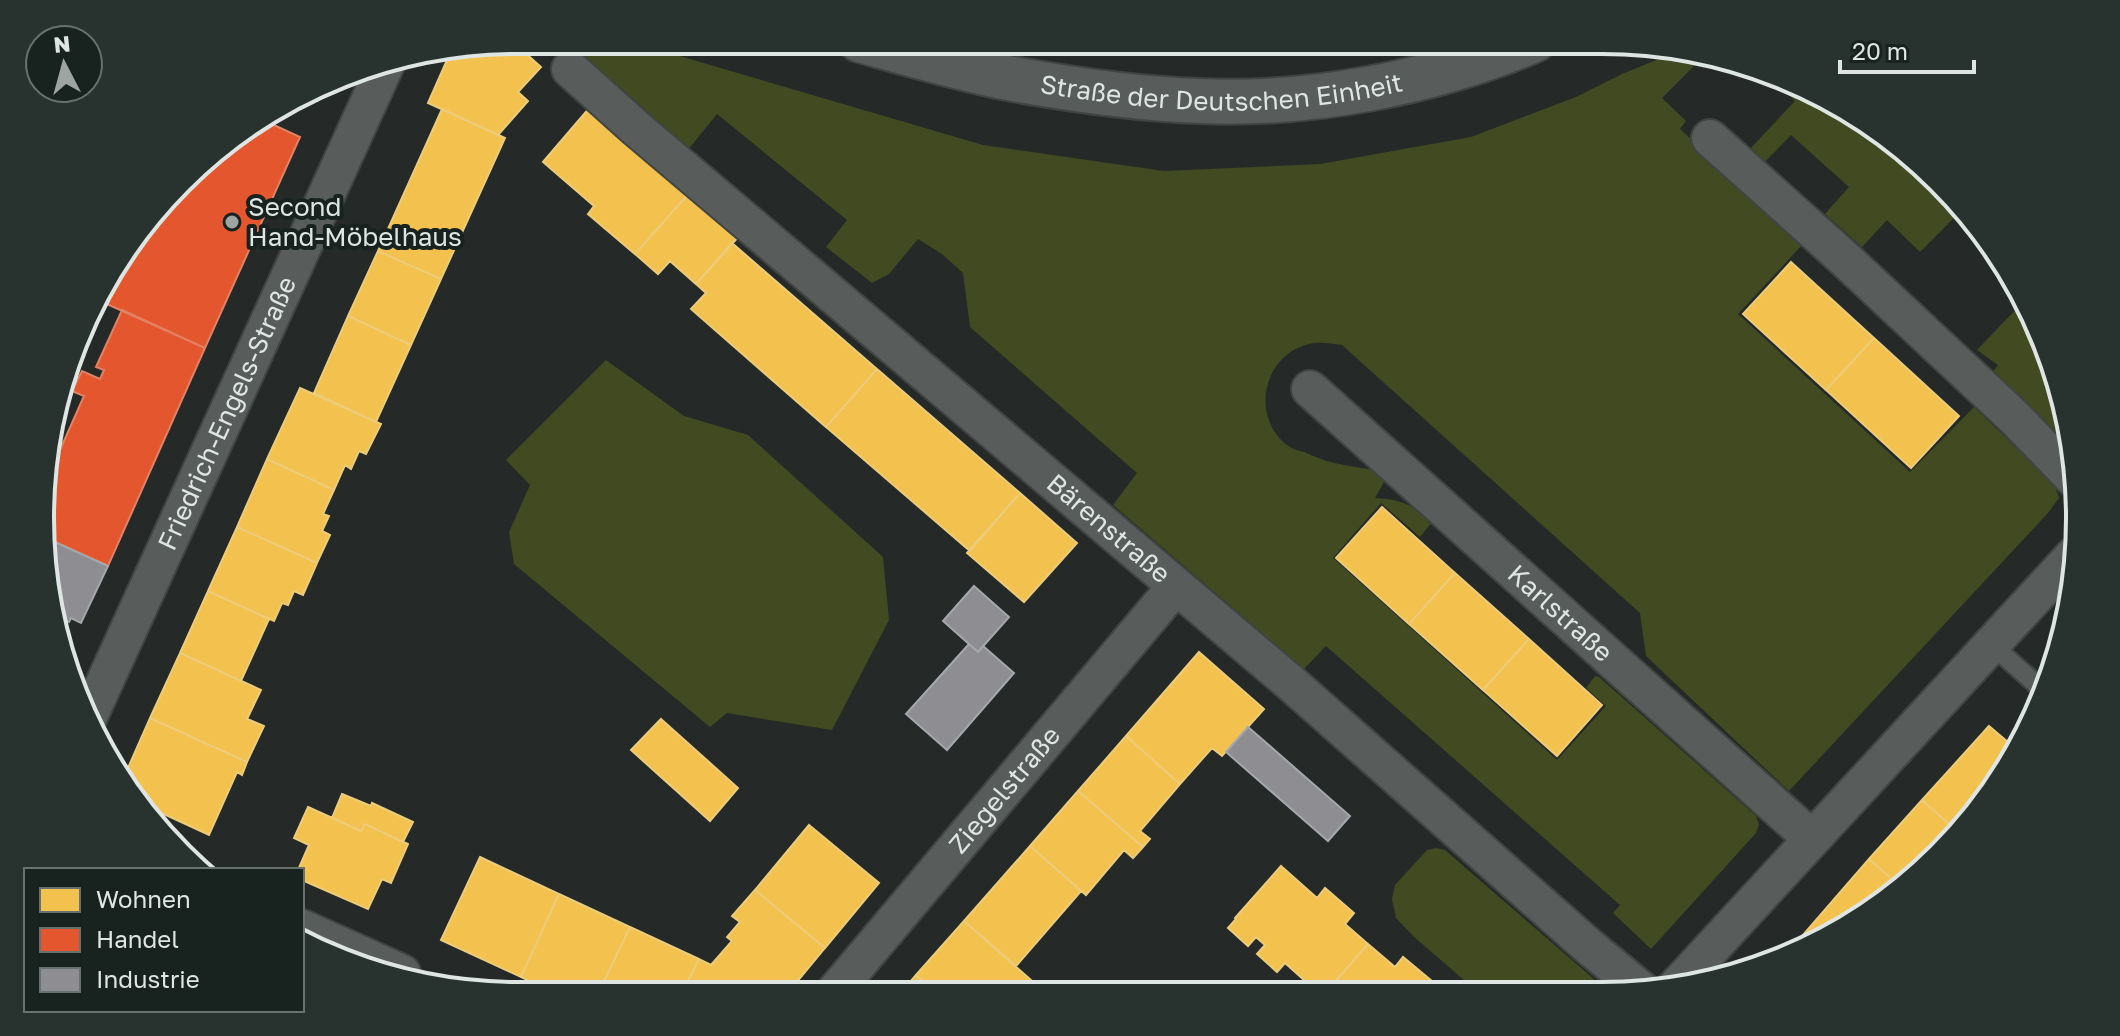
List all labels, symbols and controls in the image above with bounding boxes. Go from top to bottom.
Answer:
north arrow [24,24,104,104]
scale bar [1840,24,1974,74]
text: N [52,29,72,58]
text: 20 m [1852,36,1908,65]
street label: Straße der Deutschen Einheit [1038,66,1405,117]
place label: Second Hand-Möbelhaus [248,191,462,252]
marker: Second Hand-Möbelhaus [223,213,241,231]
street label: Friedrich-Engels-Straße [151,272,302,555]
street label: Bärenstraße [1041,467,1177,589]
street label: Karlstraße [1502,558,1619,668]
street label: Ziegelstraße [942,720,1066,859]
legend [24,868,304,1012]
text: Wohnen [96,884,191,913]
text: Handel [96,924,179,953]
text: Industrie [96,964,200,993]

